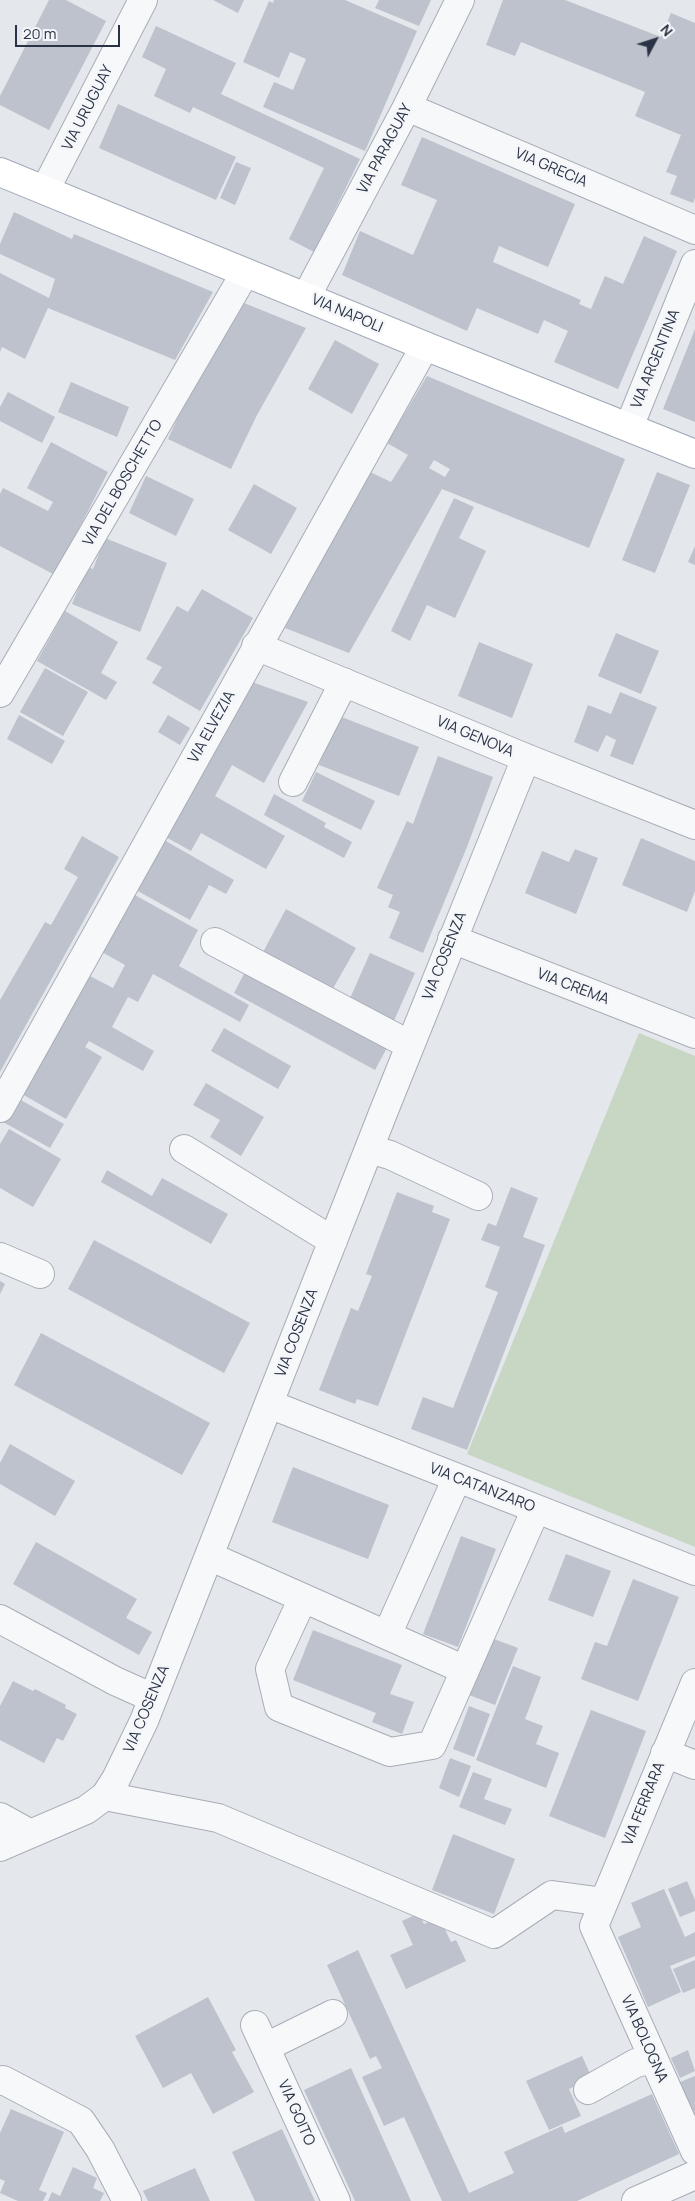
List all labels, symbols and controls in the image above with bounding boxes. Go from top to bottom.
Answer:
scale bar [18,15,122,47]
north arrow [630,15,680,65]
text: N [656,20,677,40]
text: 20 m [23,23,56,44]
street label: VIA URUGUAY [59,62,117,154]
street label: VIA PARAGUAY [354,101,416,197]
street label: VIA GRECIA [512,145,590,191]
street label: VIA NAPOLI [309,291,385,337]
street label: VIA ARGENTINA [628,307,684,411]
street label: VIA DEL BOSCHETTO [79,417,167,549]
street label: VIA ELVEZIA [185,688,239,766]
street label: VIA GENOVA [434,713,516,761]
street label: VIA COSENZA [419,909,471,1003]
street label: VIA CREMA [534,965,612,1009]
street label: VIA COSENZA [272,1286,322,1380]
street label: VIA CATANZARO [427,1460,537,1516]
street label: VIA COSENZA [120,1662,174,1756]
street label: VIA FERRARA [619,1760,669,1848]
street label: VIA BOLOGNA [617,1993,671,2085]
street label: VIA GOITO [274,2077,318,2149]

